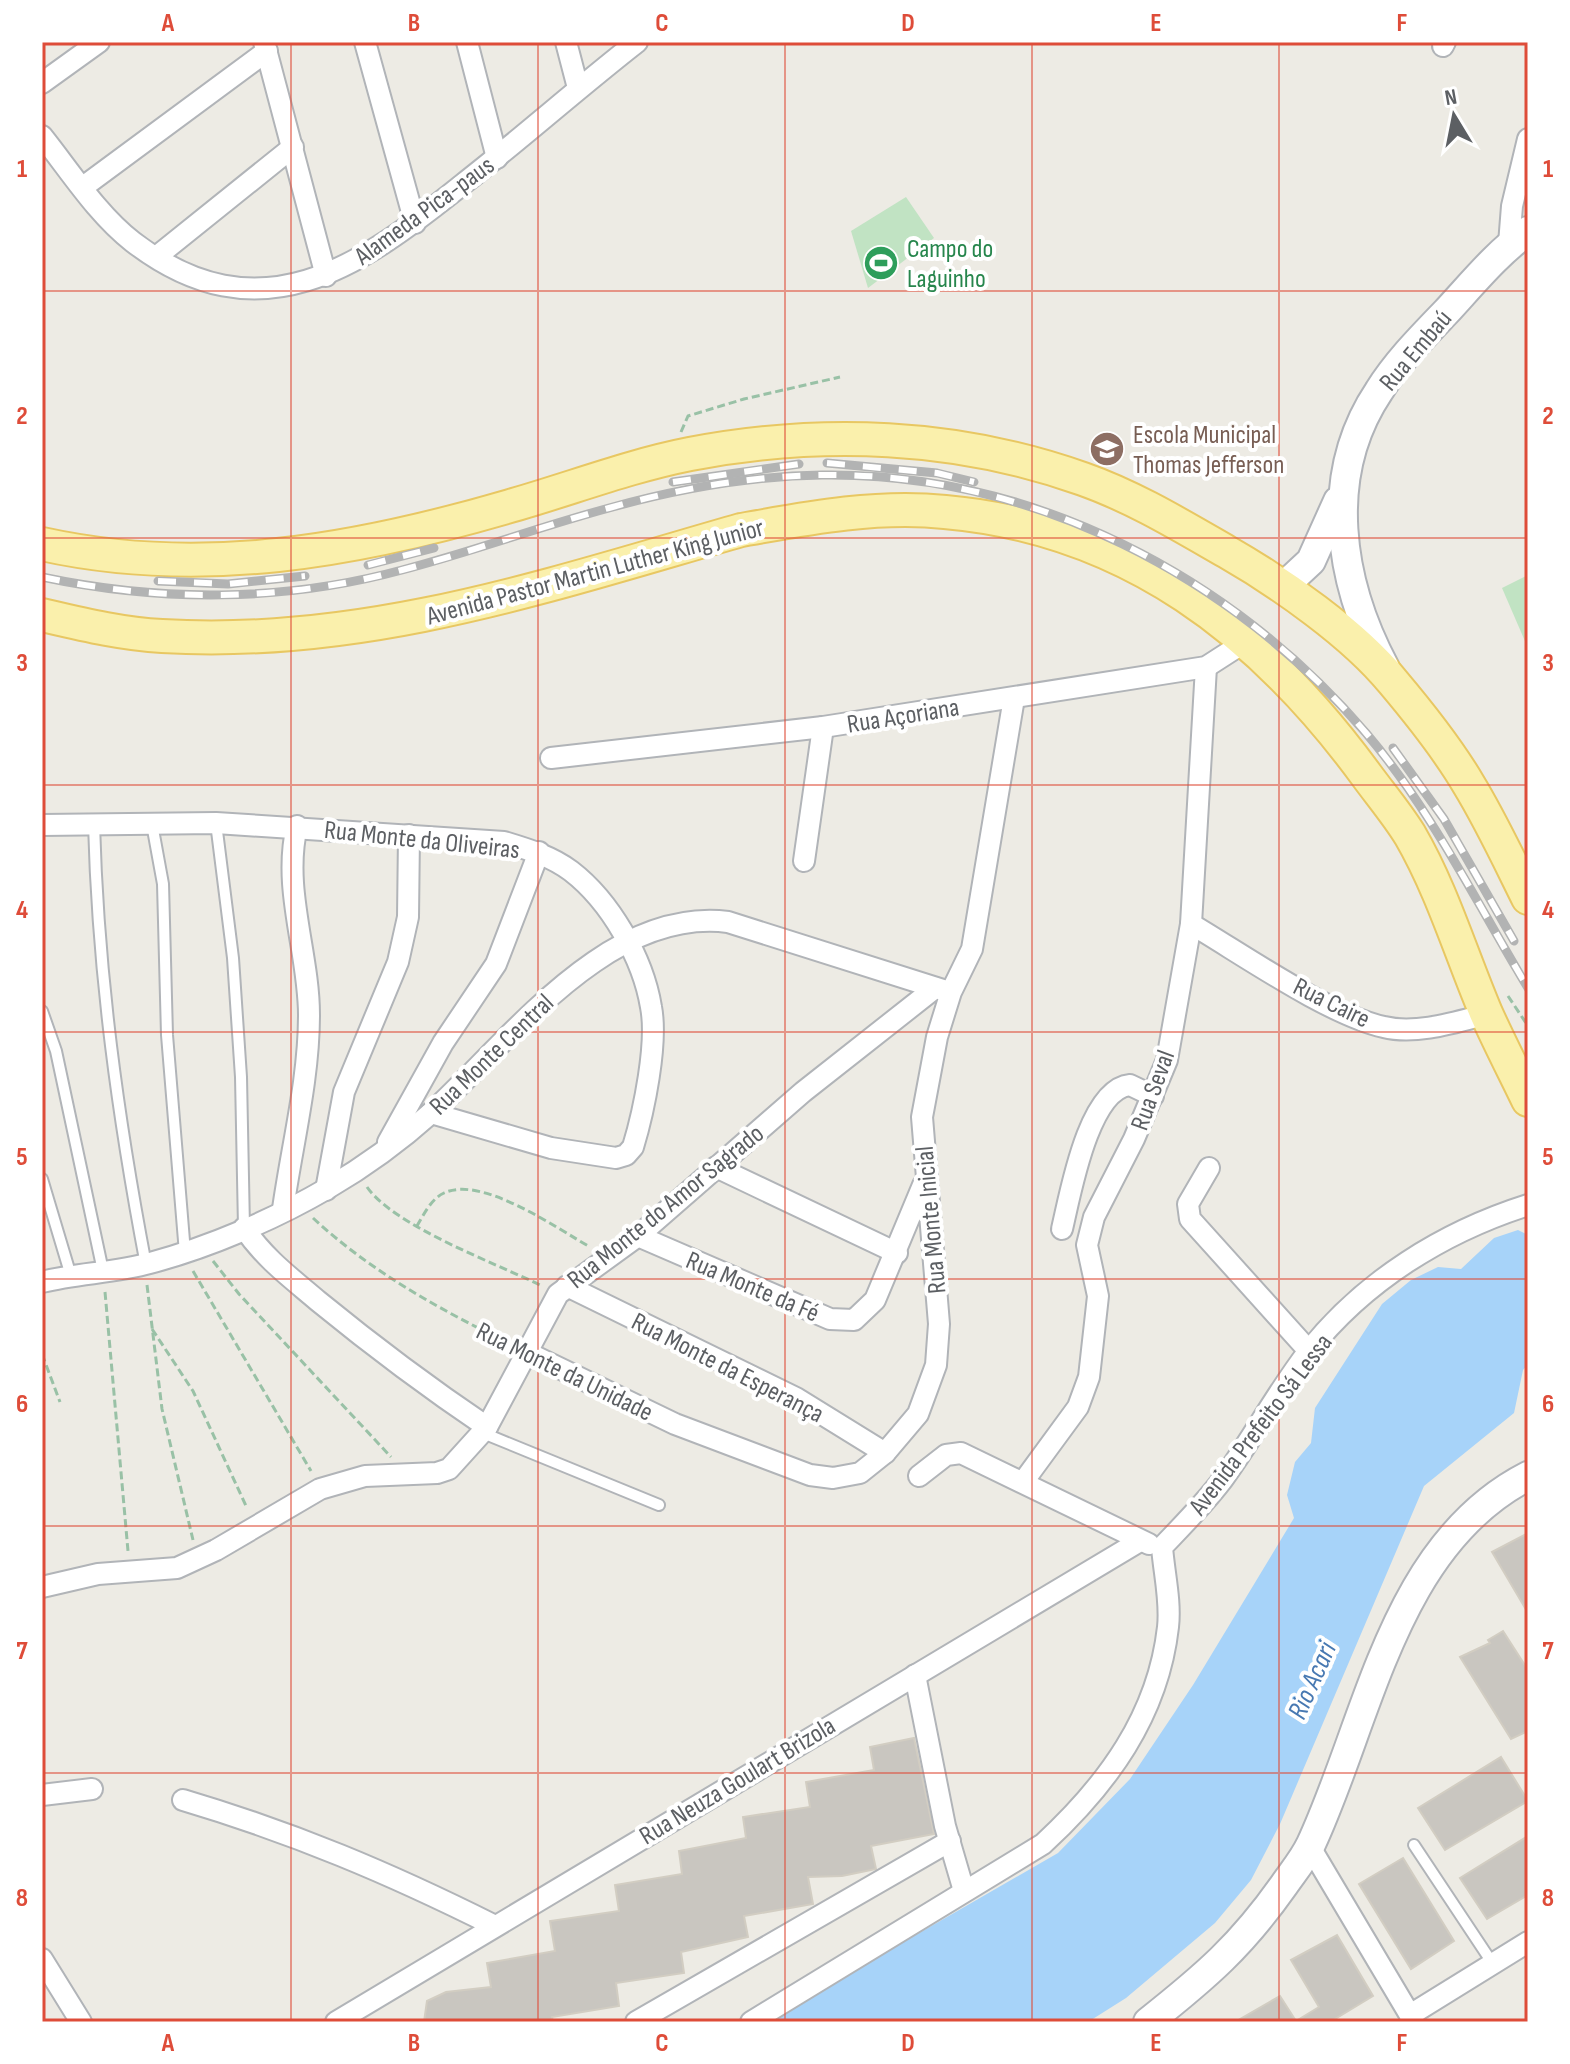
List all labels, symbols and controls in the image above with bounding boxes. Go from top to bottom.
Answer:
text: A [161,8,175,39]
text: B [408,8,420,39]
text: C [655,8,669,39]
text: D [901,8,915,39]
text: E [1150,8,1162,39]
text: F [1397,8,1408,39]
north arrow [1414,76,1494,156]
text: N [1443,83,1459,112]
street label: Alameda Pica-paus [348,150,501,273]
text: 1 [17,154,27,185]
text: 1 [1543,154,1553,185]
place label: Campo do Laguinho [907,234,993,295]
sports icon: Campo do Laguinho [862,244,900,282]
street label: Rua Embaú [1373,304,1459,398]
text: 2 [16,401,28,432]
text: 2 [1542,401,1554,432]
place label: Escola Municipal Thomas Jefferson [1133,420,1284,481]
school or university icon: Escola Municipal Thomas Jefferson [1088,430,1126,468]
street label: Avenida Pastor Martin Luther King Junior [422,512,768,633]
text: 3 [16,648,28,679]
text: 3 [1542,648,1554,679]
street label: Rua Açoriana [845,692,961,741]
street label: Rua Monte da Oliveiras [323,815,521,866]
text: 4 [16,895,28,926]
text: 4 [1542,895,1554,926]
street label: Rua Caire [1288,972,1375,1035]
street label: Rua Monte Central [423,988,561,1122]
street label: Rua Seval [1125,1046,1182,1135]
street label: Rua Monte do Amor Sagrado [562,1118,770,1296]
text: 5 [16,1142,28,1173]
text: 5 [1542,1142,1554,1173]
street label: Rua Monte Inicial [910,1145,953,1295]
street label: Rua Monte da Fé [681,1245,824,1329]
street label: Rua Monte da Esperança [626,1307,829,1430]
street label: Rua Monte da Unidade [471,1316,658,1429]
street label: Avenida Prefeito Sá Lessa [1182,1328,1339,1522]
text: 6 [16,1389,28,1420]
text: 6 [1542,1389,1554,1420]
text: 7 [16,1636,28,1667]
water label: Rio Acari [1281,1636,1344,1724]
text: 7 [1542,1636,1554,1667]
street label: Rua Neuza Goulart Brizola [634,1711,841,1852]
text: 8 [16,1883,28,1914]
text: 8 [1542,1883,1554,1914]
text: A [161,2028,175,2059]
text: B [408,2028,420,2059]
text: C [655,2028,669,2059]
text: D [901,2028,915,2059]
text: E [1150,2028,1162,2059]
text: F [1397,2028,1408,2059]

